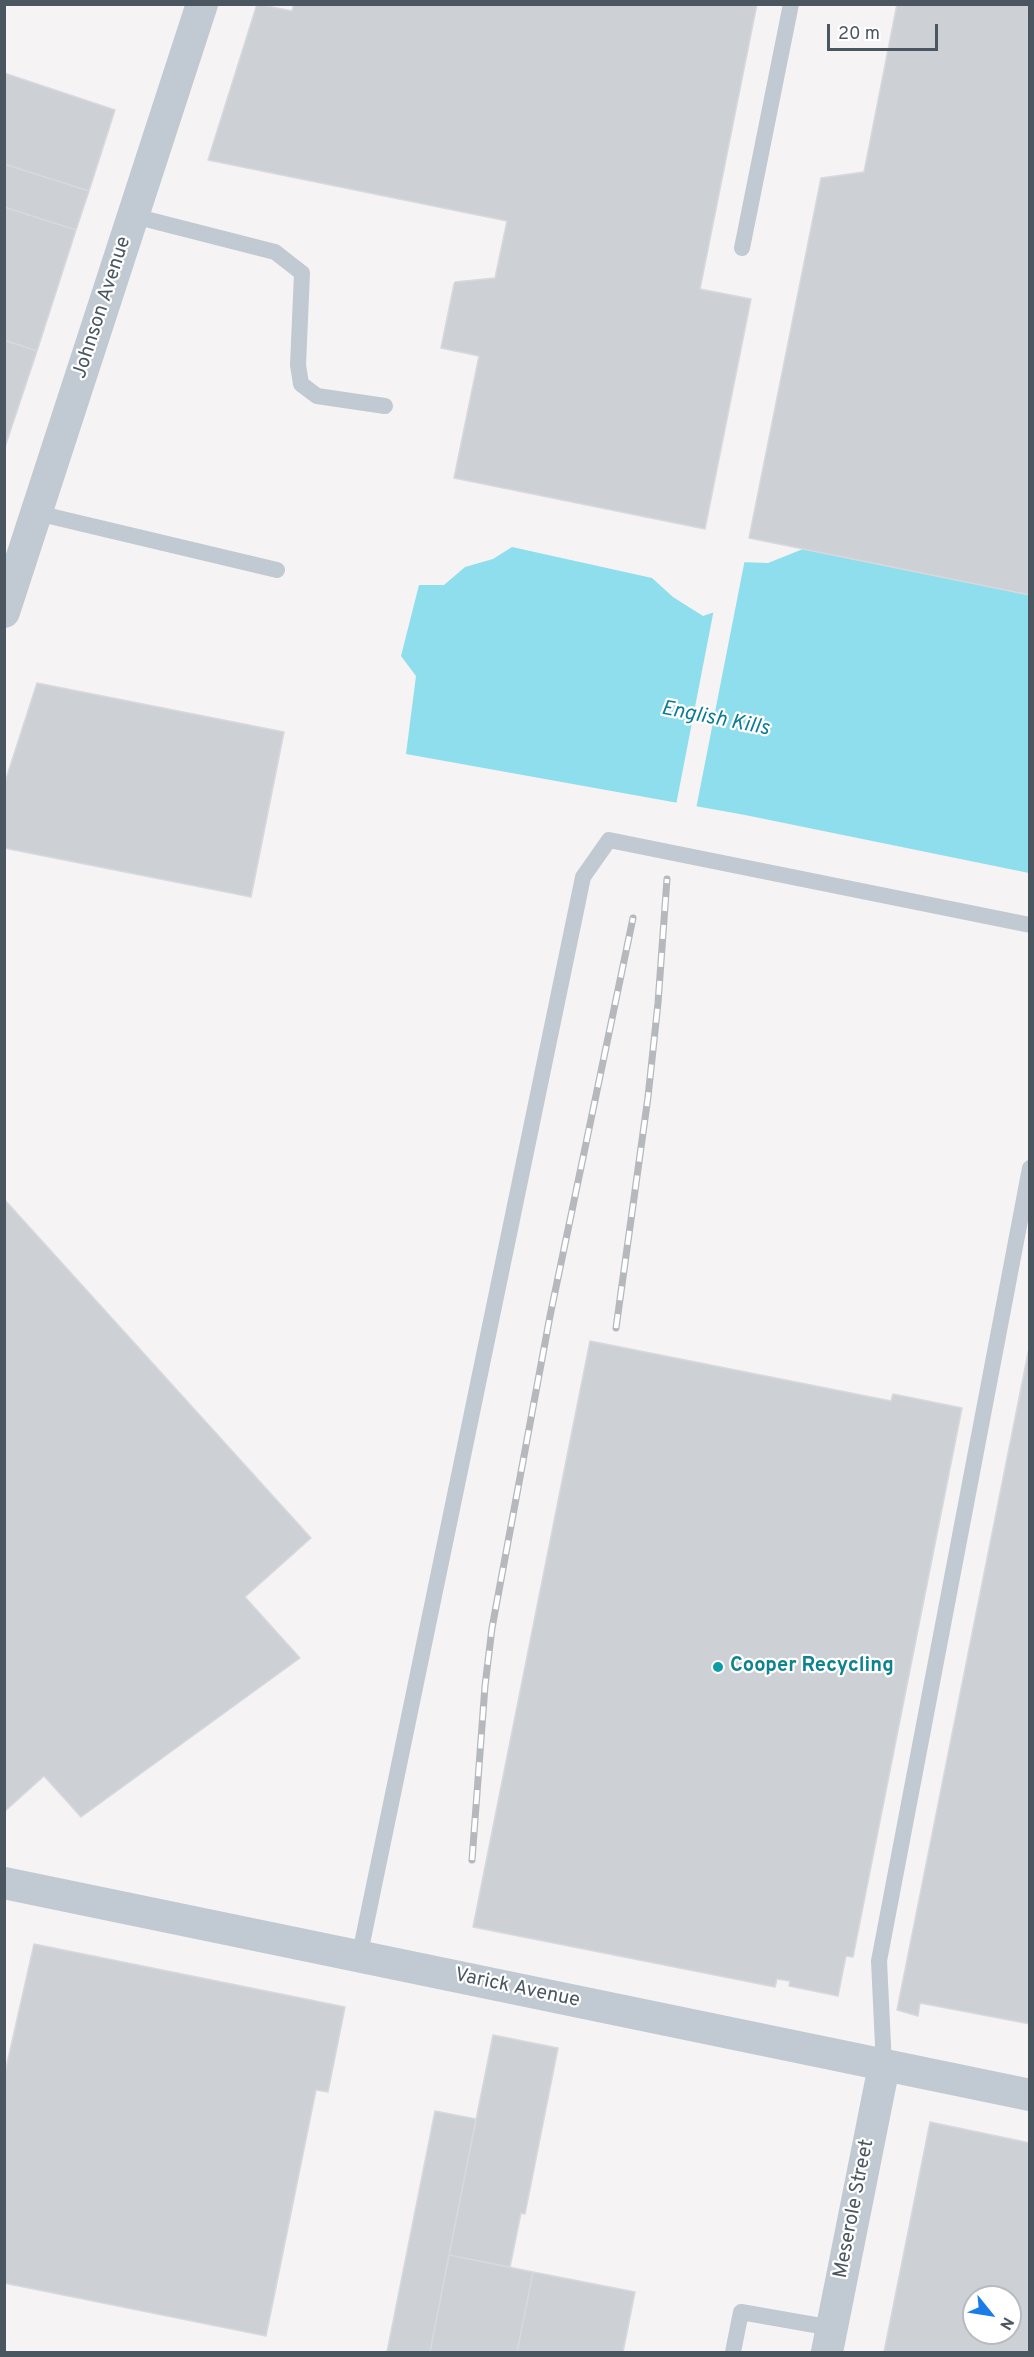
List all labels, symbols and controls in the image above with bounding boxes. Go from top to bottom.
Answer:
scale bar [830,12,941,50]
text: 20 m [838,23,880,46]
street label: Johnson Avenue [69,234,137,382]
water label: English Kills [659,697,771,743]
place label: Cooper Recycling [730,1655,894,1679]
marker: Cooper Recycling [711,1660,725,1674]
street label: Varick Avenue [452,1964,582,2014]
street label: Meserole Street [830,2137,880,2281]
north arrow [962,2285,1022,2345]
text: N [994,2313,1017,2333]

